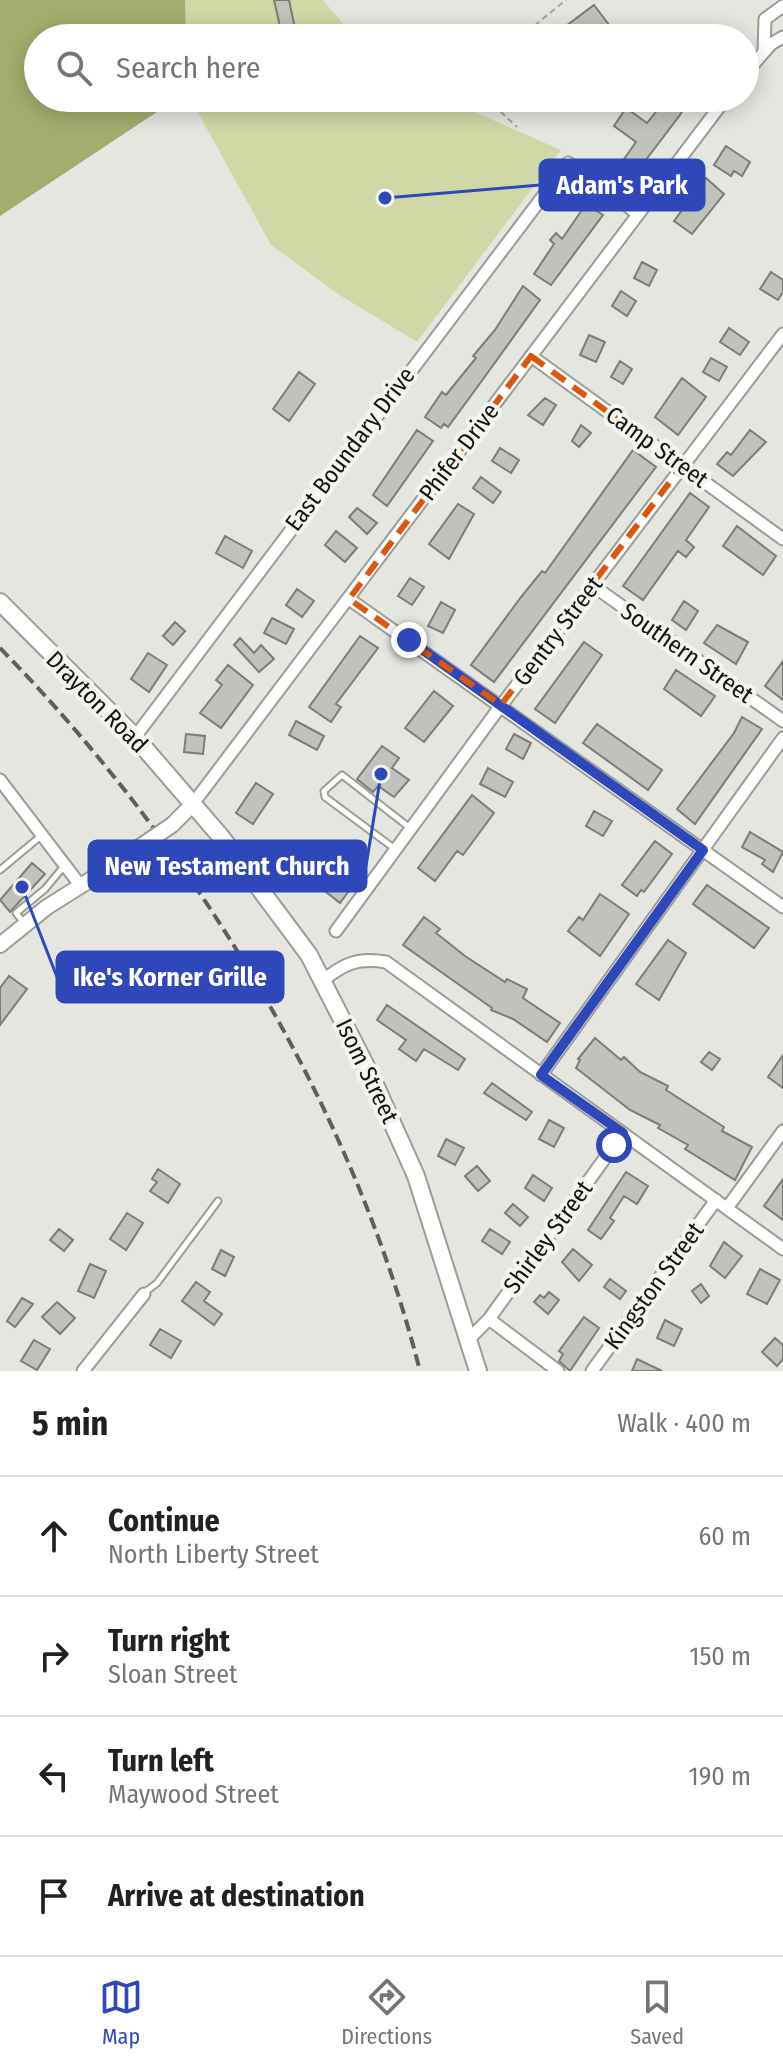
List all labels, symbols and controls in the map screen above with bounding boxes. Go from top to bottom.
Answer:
search box [24,24,759,112]
icon: search [52,46,96,90]
text: Search here [116,50,261,86]
callout: Adam's Park [540,160,704,210]
text: Adam's Park [555,170,689,201]
street label: East Boundary Drive [279,362,421,536]
street label: Phifer Drive [413,398,505,506]
street label: Camp Street [600,401,714,494]
street label: Gentry Street [508,571,608,691]
street label: Southern Street [615,597,759,709]
route end [391,622,427,658]
street label: Drayton Road [40,645,154,759]
callout: New Testament Church [89,841,366,891]
text: New Testament Church [104,851,350,882]
callout: Ike's Korner Grille [57,952,283,1002]
text: Ike's Korner Grille [73,962,267,993]
street label: Isom Street [330,1014,404,1128]
route start [596,1127,632,1163]
street label: Shirley Street [498,1175,598,1299]
street label: Kingston Street [599,1217,710,1355]
text: 5 min [32,1403,108,1444]
text: Walk · 400 m [617,1408,751,1439]
text: Continue [108,1503,220,1539]
icon: ahead [32,1514,76,1558]
text: 60 m [698,1521,751,1552]
text: North Liberty Street [108,1539,319,1570]
text: Turn right [108,1623,230,1659]
icon: right [32,1634,76,1678]
text: 150 m [689,1641,751,1672]
text: Sloan Street [108,1659,238,1690]
text: Turn left [108,1743,214,1779]
icon: left [32,1754,76,1798]
text: 190 m [689,1761,751,1792]
text: Maywood Street [108,1779,279,1810]
icon: arrive [32,1874,76,1918]
text: Arrive at destination [108,1878,365,1914]
tab: Map [99,1975,143,2050]
tab: Directions [341,1975,432,2050]
tab: Saved [630,1975,684,2050]

